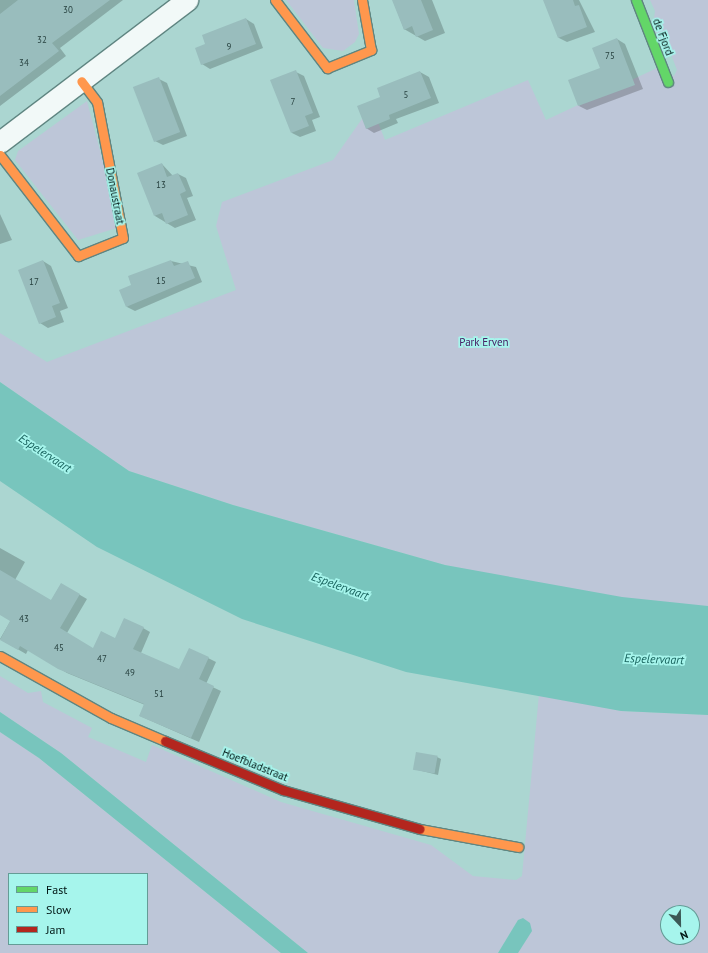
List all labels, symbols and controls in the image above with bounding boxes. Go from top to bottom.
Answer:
house number: 30 [63,5,73,15]
street label: de Fjord [650,17,676,57]
house number: 32 [37,35,47,45]
house number: 9 [227,42,231,52]
house number: 75 [605,51,615,61]
house number: 34 [19,58,29,68]
house number: 5 [404,90,408,100]
house number: 7 [291,97,295,107]
street label: Donaustraat [103,167,127,225]
house number: 13 [156,180,166,190]
house number: 15 [156,276,166,286]
house number: 17 [29,277,39,287]
park label: Park Erven [459,335,509,349]
water label: Espelervaart [16,431,74,475]
water label: Espelervaart [309,569,371,603]
house number: 43 [19,614,29,624]
house number: 45 [54,643,64,653]
water label: Espelervaart [624,651,684,667]
house number: 47 [97,654,107,664]
house number: 49 [125,668,135,678]
house number: 51 [154,689,164,699]
street label: Hoefbladstraat [220,746,290,784]
legend [8,873,148,945]
text: Fast [46,882,67,897]
text: Slow [46,902,71,917]
north arrow [660,905,700,945]
text: Jam [46,922,65,937]
text: N [678,927,690,943]

